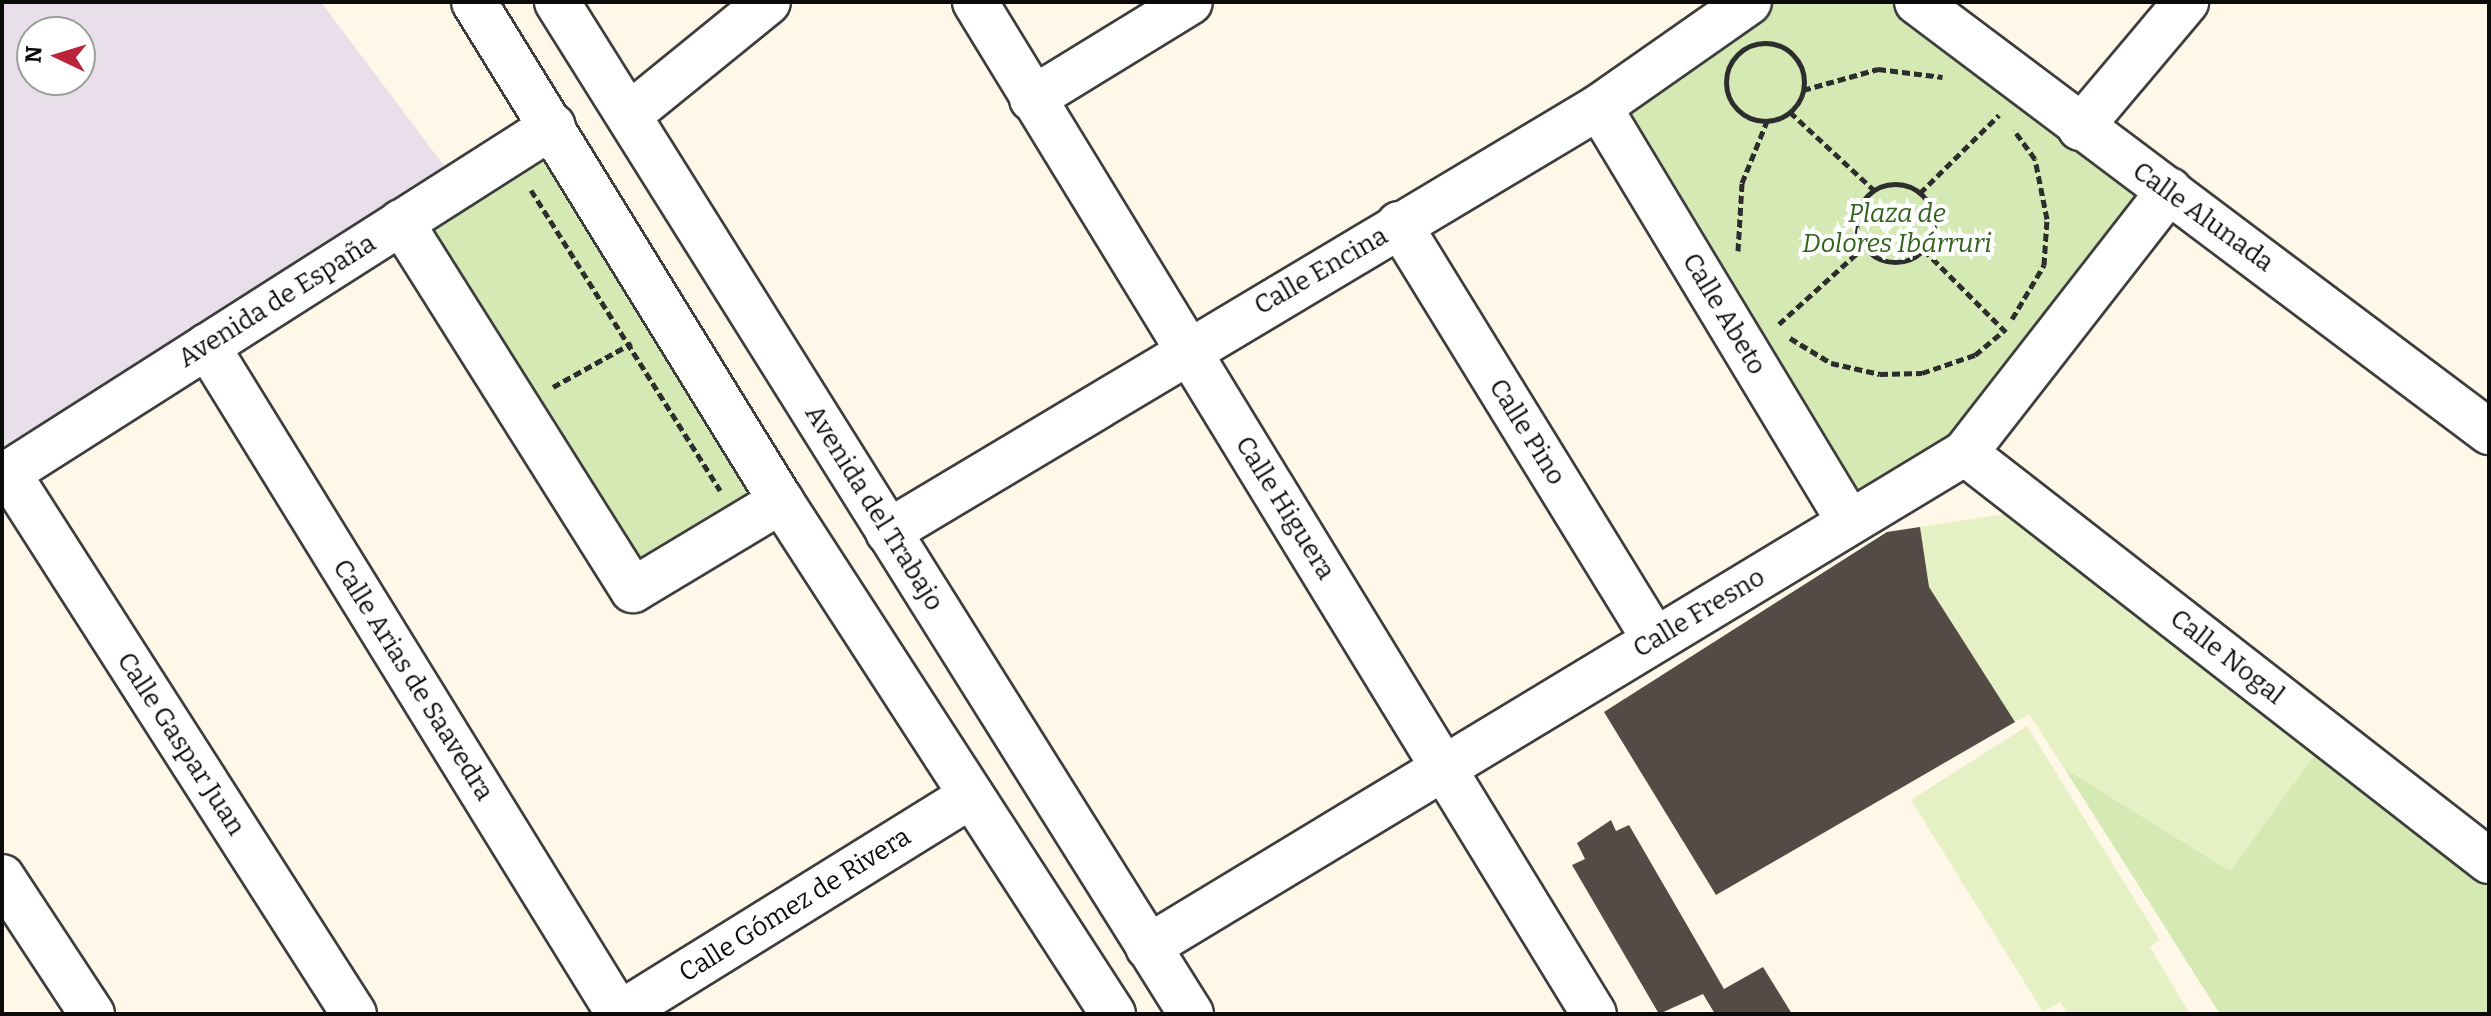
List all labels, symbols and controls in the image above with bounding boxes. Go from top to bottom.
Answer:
north arrow [16,16,96,96]
text: N [19,45,48,64]
street label: Calle Alunada [2126,155,2280,279]
park label: Plaza de Dolores Ibárruri [1802,198,1992,260]
street label: Calle Encina [1249,220,1393,322]
street label: Avenida de España [173,228,381,374]
street label: Calle Abeto [1676,248,1772,380]
street label: Calle Pino [1482,373,1572,491]
street label: Avenida del Trabajo [798,399,950,617]
street label: Calle Higuera [1229,431,1341,585]
street label: Calle Arias de Saavedra [326,554,500,806]
street label: Calle Fresno [1628,562,1770,664]
street label: Calle Nogal [2164,603,2290,711]
street label: Calle Gaspar Juan [110,647,252,841]
street label: Calle Gómez de Rivera [674,821,916,989]

